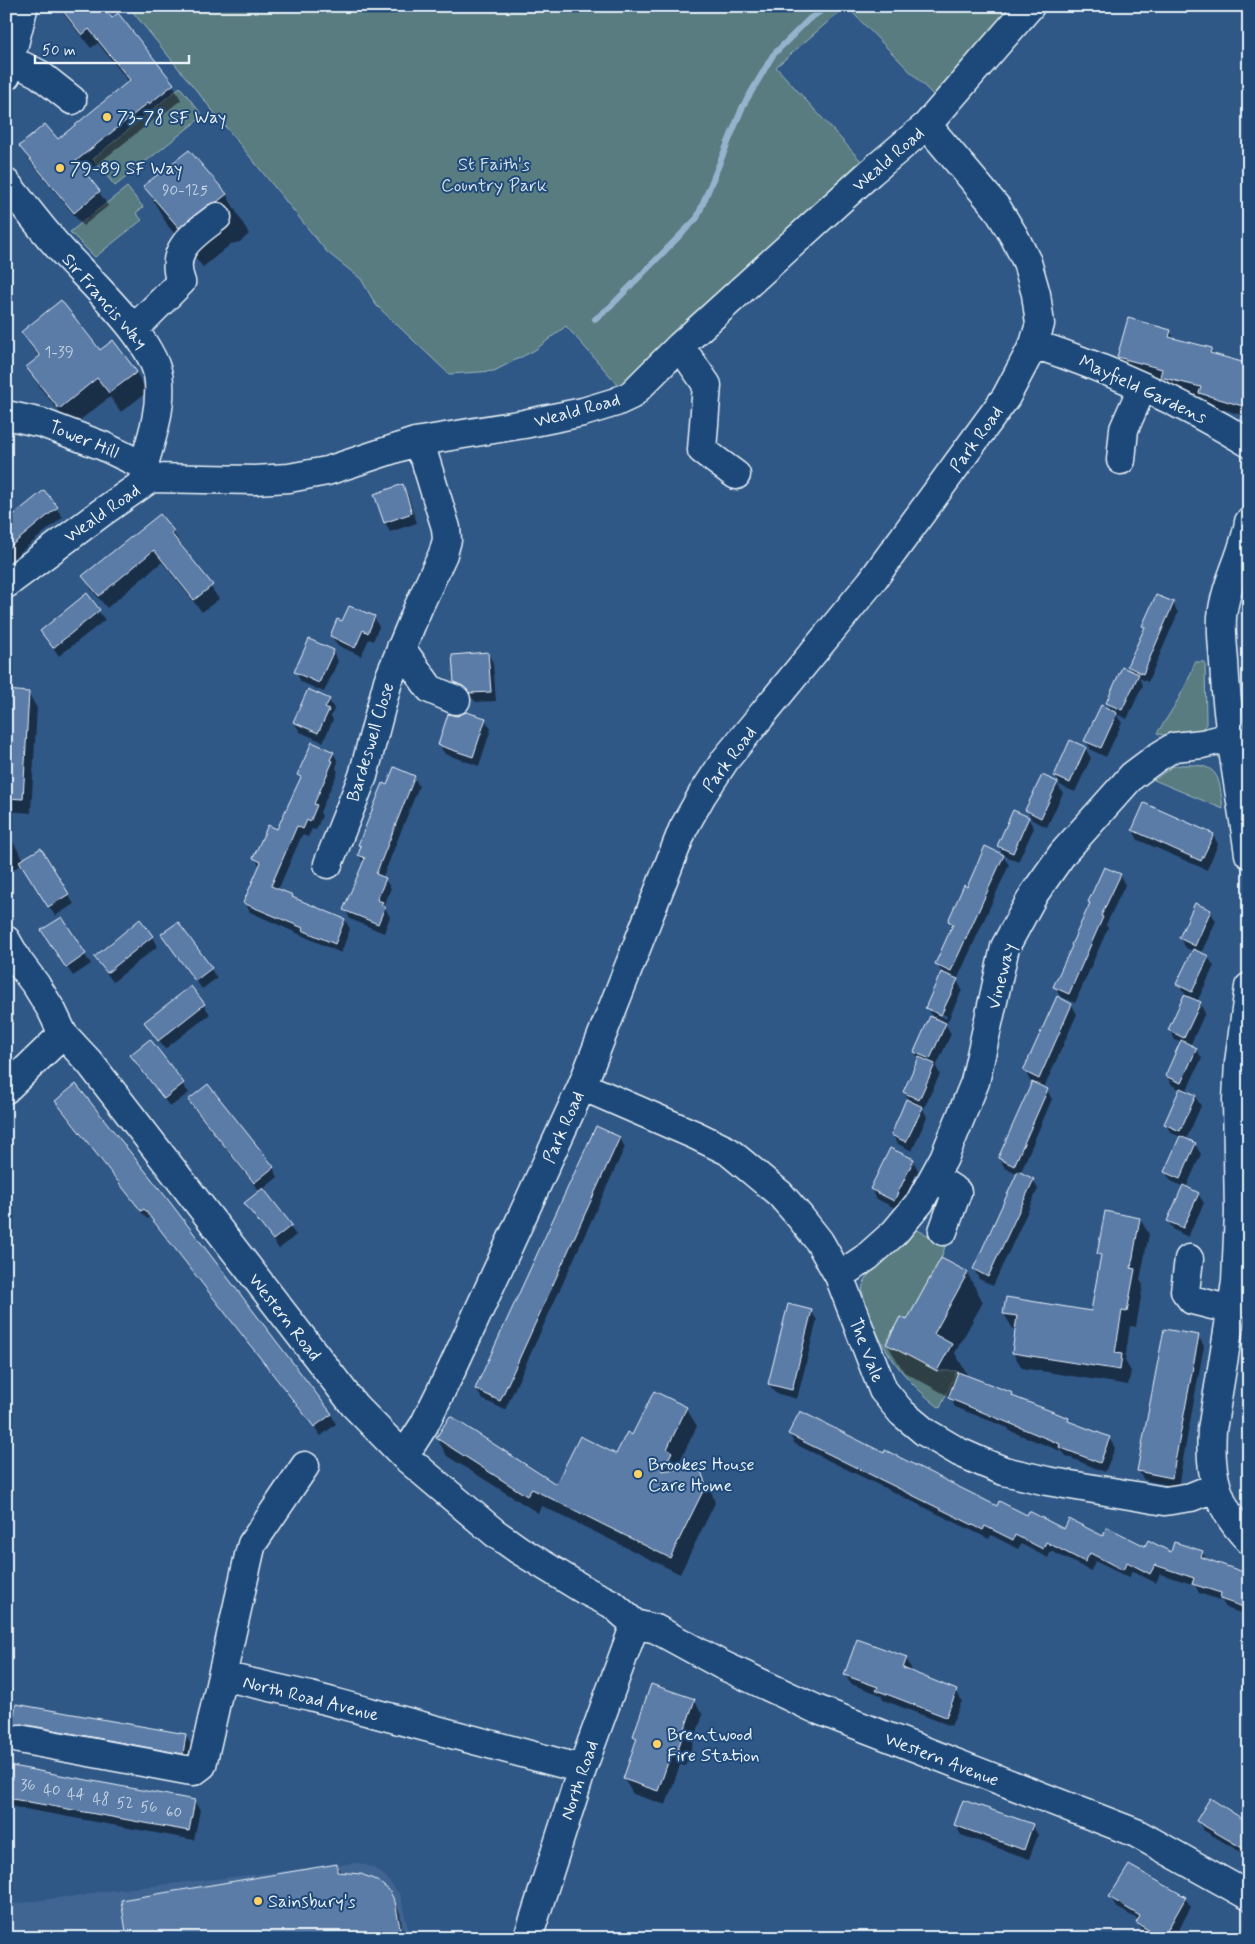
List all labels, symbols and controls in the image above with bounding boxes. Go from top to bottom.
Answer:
scale bar [35,32,189,64]
text: 50 m [42,41,76,61]
place label: 73-78 SF Way [117,106,226,130]
marker: 73-78 SF Way [101,111,113,123]
street label: Weald Road [848,122,930,198]
park label: St Faith's Country Park [441,153,547,198]
place label: 79-89 SF Way [70,157,183,181]
marker: 79-89 SF Way [54,162,66,174]
house number: 90-125 [162,181,208,201]
street label: Sir Francis Way [56,249,153,355]
house number: 1-39 [44,343,74,363]
street label: Mayfield Gardens [1075,350,1211,430]
street label: Weald Road [532,388,623,434]
street label: Park Road [945,402,1009,478]
street label: Tower Hill [45,415,122,465]
street label: Weald Road [60,479,145,549]
street label: Bardeswell Close [341,680,400,805]
street label: Park Road [697,722,762,797]
street label: Vineway [982,941,1022,1012]
street label: Park Road [537,1087,590,1167]
street label: Western Road [242,1269,326,1366]
street label: The Vale [843,1315,889,1386]
place label: Brookes House Care Home [648,1453,755,1498]
marker: Brookes House Care Home [632,1468,644,1480]
street label: North Road Avenue [240,1670,381,1727]
place label: Brentwood Fire Station [667,1723,760,1768]
street label: Western Avenue [881,1727,1002,1793]
street label: North Road [555,1737,605,1823]
marker: Brentwood Fire Station [651,1738,663,1750]
house number: 36 [20,1776,36,1796]
house number: 40 [43,1781,61,1801]
house number: 44 [67,1785,85,1805]
house number: 48 [93,1790,109,1810]
house number: 52 [117,1794,134,1814]
house number: 56 [140,1798,158,1818]
house number: 60 [166,1803,182,1823]
place label: Sainsbury's [268,1890,356,1914]
marker: Sainsbury's [252,1895,264,1907]

